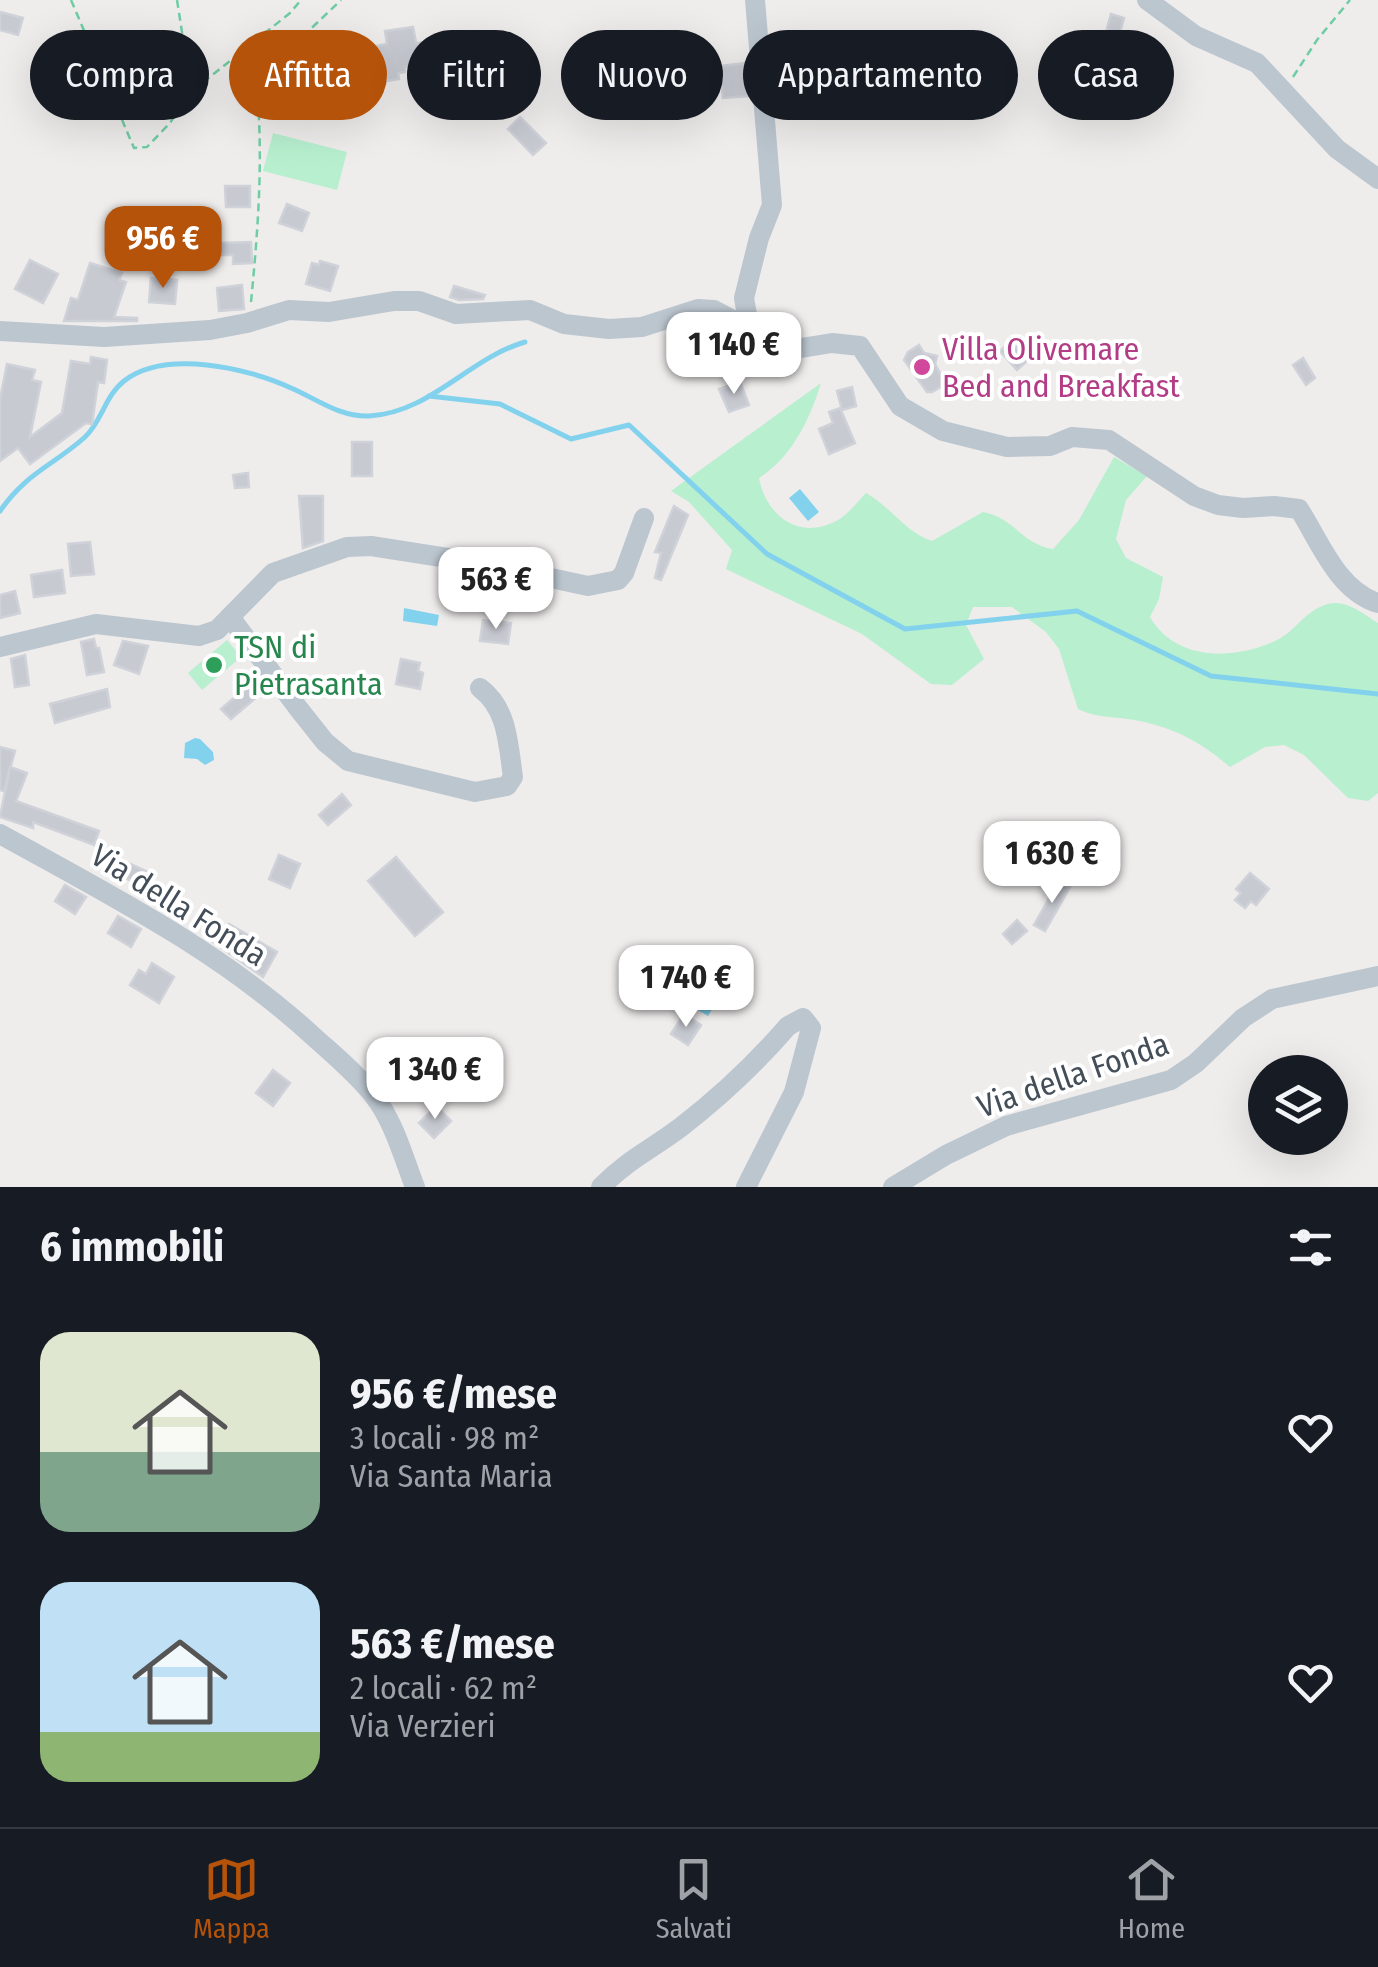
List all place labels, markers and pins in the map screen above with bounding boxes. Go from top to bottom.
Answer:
pin: 956 € [93,206,233,291]
pin: 1 140 € [642,312,826,397]
place label: Villa Olivemare Bed and Breakfast [942,330,1180,405]
marker: Villa Olivemare Bed and Breakfast [911,356,933,378]
pin: 563 € [426,547,566,632]
place label: TSN di Pietrasanta [234,628,383,703]
marker: TSN di Pietrasanta [203,654,225,676]
pin: 1 630 € [960,821,1144,906]
pin: 1 740 € [594,945,778,1030]
pin: 1 340 € [343,1037,527,1122]

